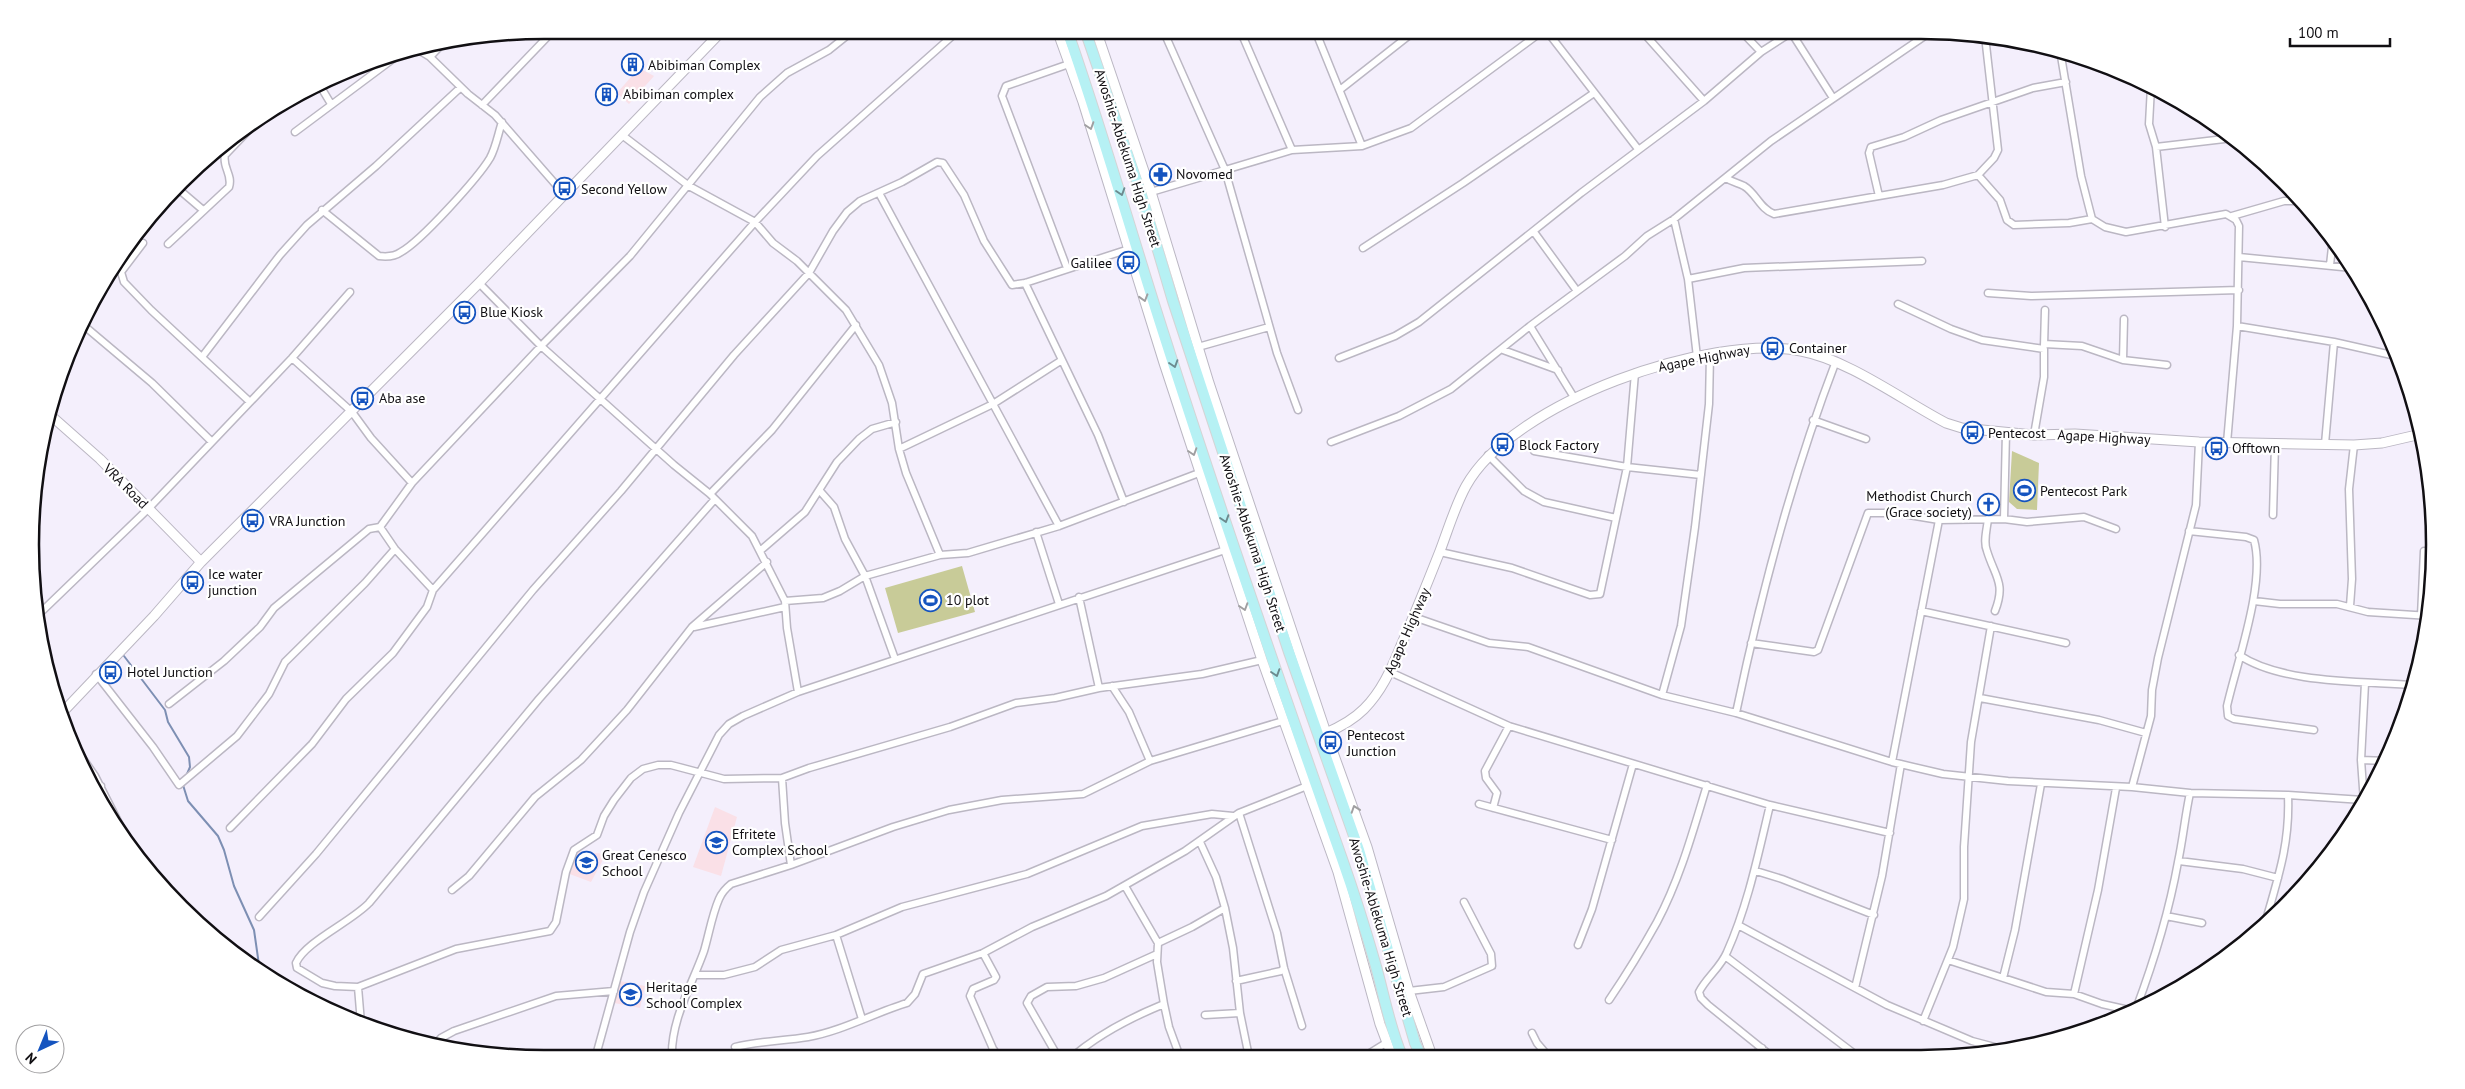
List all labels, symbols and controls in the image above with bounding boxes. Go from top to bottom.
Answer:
scale bar [2290,15,2390,47]
text: 100 m [2298,23,2339,42]
building icon: Abibiman Complex [620,53,644,77]
place label: Abibiman Complex [648,56,761,74]
street label: Awoshie-Ablekuma High Street [1091,67,1165,249]
building icon: Abibiman complex [595,82,619,106]
place label: Abibiman complex [623,85,734,103]
one-way arrow [1084,121,1094,129]
pharmacy icon: Novomed [1148,162,1172,186]
place label: Novomed [1176,165,1233,183]
bus stop icon: Second Yellow [553,177,577,201]
place label: Second Yellow [581,180,668,198]
one-way arrow [1115,188,1125,196]
bus stop icon: Galilee [1116,251,1140,275]
place label: Galilee [1070,254,1112,272]
one-way arrow [1138,293,1148,301]
bus stop icon: Blue Kiosk [452,300,476,324]
place label: Blue Kiosk [480,303,543,321]
bus stop icon: Container [1761,336,1785,360]
place label: Container [1789,339,1847,357]
street label: Agape Highway [1657,340,1752,376]
one-way arrow [1169,360,1179,368]
bus stop icon: Aba ase [351,386,375,410]
place label: Aba ase [379,389,425,407]
bus stop icon: Pentecost [1960,421,1984,445]
place label: Pentecost [1988,424,2046,442]
street label: Agape Highway [2057,426,2151,448]
bus stop icon: Block Factory [1491,433,1515,457]
place label: Block Factory [1519,436,1599,454]
bus stop icon: Offtown [2204,436,2228,460]
place label: Offtown [2232,439,2280,457]
one-way arrow [1187,448,1197,456]
street label: Awoshie-Ablekuma High Street [1216,452,1290,634]
street label: VRA Road [99,459,152,512]
sports icon: Pentecost Park [2012,479,2036,503]
place label: Pentecost Park [2040,482,2128,500]
place label: Methodist Church (Grace society) [1866,487,1972,521]
church icon: Methodist Church (Grace society) [1976,492,2000,516]
bus stop icon: VRA Junction [241,509,265,533]
place label: VRA Junction [268,512,346,530]
one-way arrow [1219,514,1229,522]
place label: Ice water junction [208,565,263,599]
bus stop icon: Ice water junction [180,570,204,594]
street label: Agape Highway [1380,584,1434,677]
sports icon: 10 plot [918,588,942,612]
place label: 10 plot [946,591,989,609]
one-way arrow [1238,602,1248,610]
bus stop icon: Hotel Junction [99,660,123,684]
place label: Hotel Junction [127,663,213,681]
one-way arrow [1270,668,1280,677]
place label: Pentecost Junction [1346,726,1405,760]
bus stop icon: Pentecost Junction [1319,731,1343,755]
one-way arrow [1350,806,1360,814]
place label: Efritete Complex School [732,825,828,859]
school or university icon: Efritete Complex School [704,830,728,854]
street label: Awoshie-Ablekuma High Street [1345,835,1417,1019]
place label: Great Cenesco School [602,846,687,880]
school or university icon: Great Cenesco School [574,851,598,875]
place label: Heritage School Complex [646,978,742,1012]
school or university icon: Heritage School Complex [618,983,642,1007]
north arrow [15,1024,65,1074]
text: N [21,1049,41,1068]

